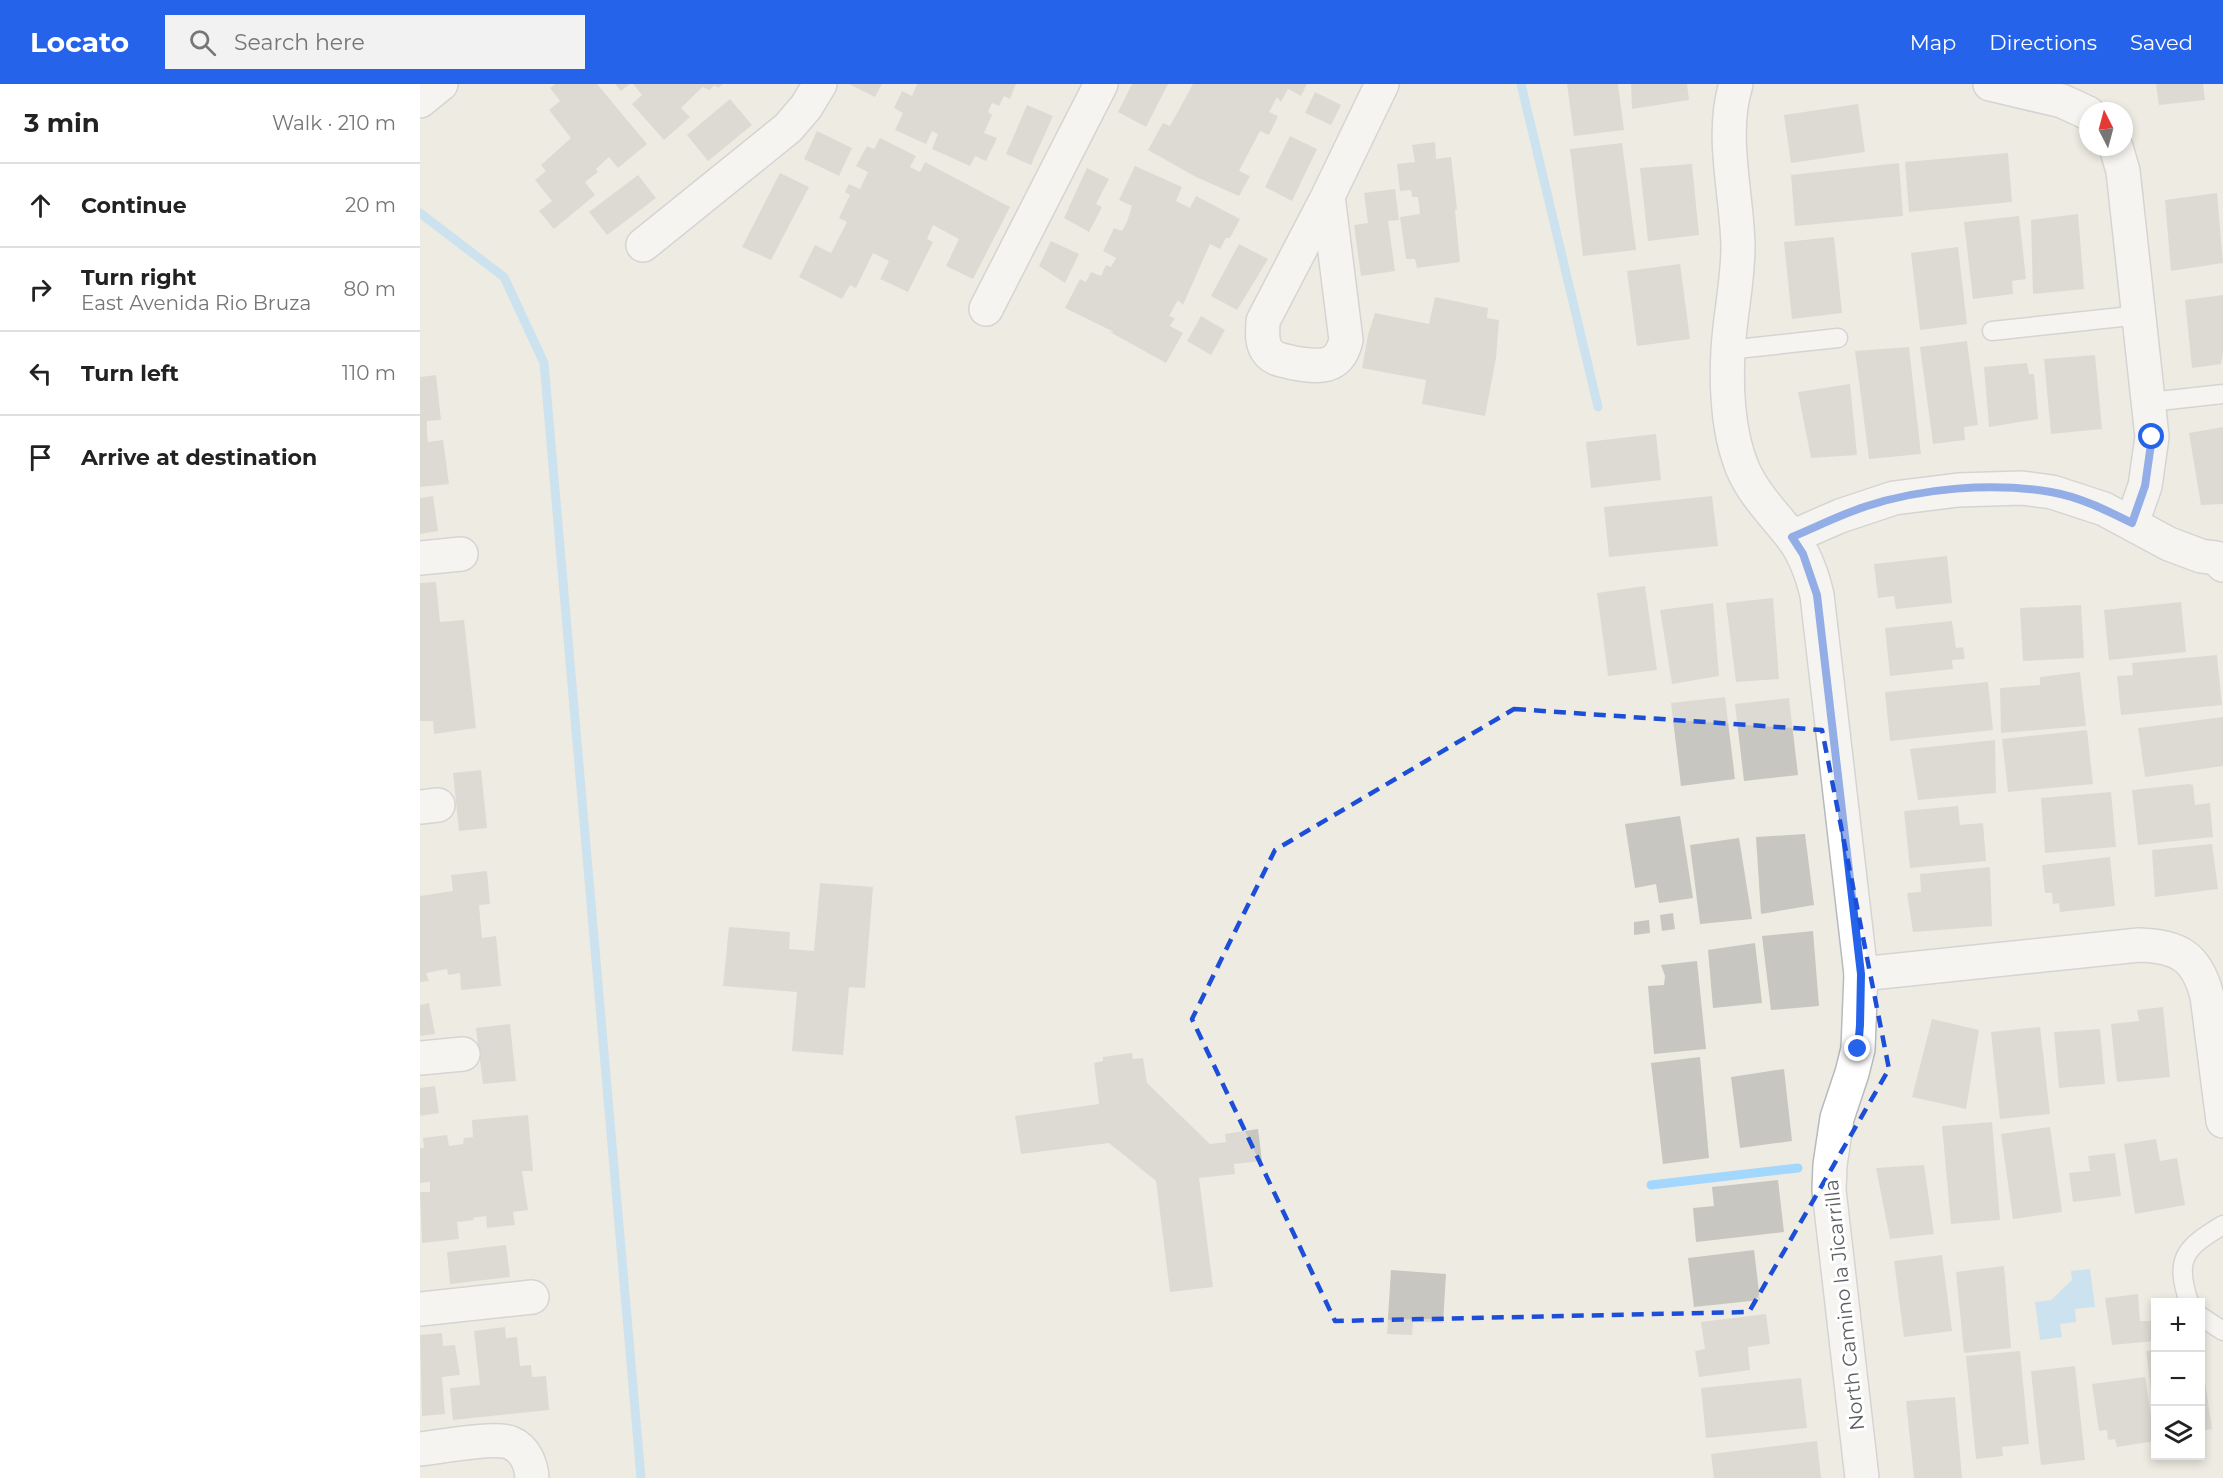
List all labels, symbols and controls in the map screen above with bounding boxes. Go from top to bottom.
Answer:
search box [165,15,585,69]
text: Locato [30,25,129,59]
icon: search [186,26,219,59]
text: Search here [234,29,365,56]
text: Map [1910,30,1956,55]
text: Directions [1989,30,2097,55]
text: Saved [2130,30,2193,55]
north arrow [2079,102,2133,156]
text: 3 min [24,107,100,139]
text: Walk · 210 m [272,111,396,135]
icon: ahead [24,189,57,222]
text: Continue [81,192,187,219]
text: 20 m [345,193,396,217]
text: Turn right [81,264,196,291]
icon: right [24,273,57,306]
text: 80 m [344,277,396,301]
text: East Avenida Rio Bruza [81,291,311,315]
icon: left [24,357,57,390]
text: Turn left [81,360,179,387]
text: 110 m [342,361,396,385]
route start [2138,423,2164,449]
icon: arrive [24,441,57,474]
text: Arrive at destination [81,444,317,471]
route end [1844,1035,1870,1061]
street label: North Camino la Jicarrilla [1819,1178,1869,1432]
map controls [2151,1298,2205,1460]
button: + [2151,1298,2205,1352]
button: − [2151,1352,2205,1406]
button: layers [2151,1406,2205,1460]

